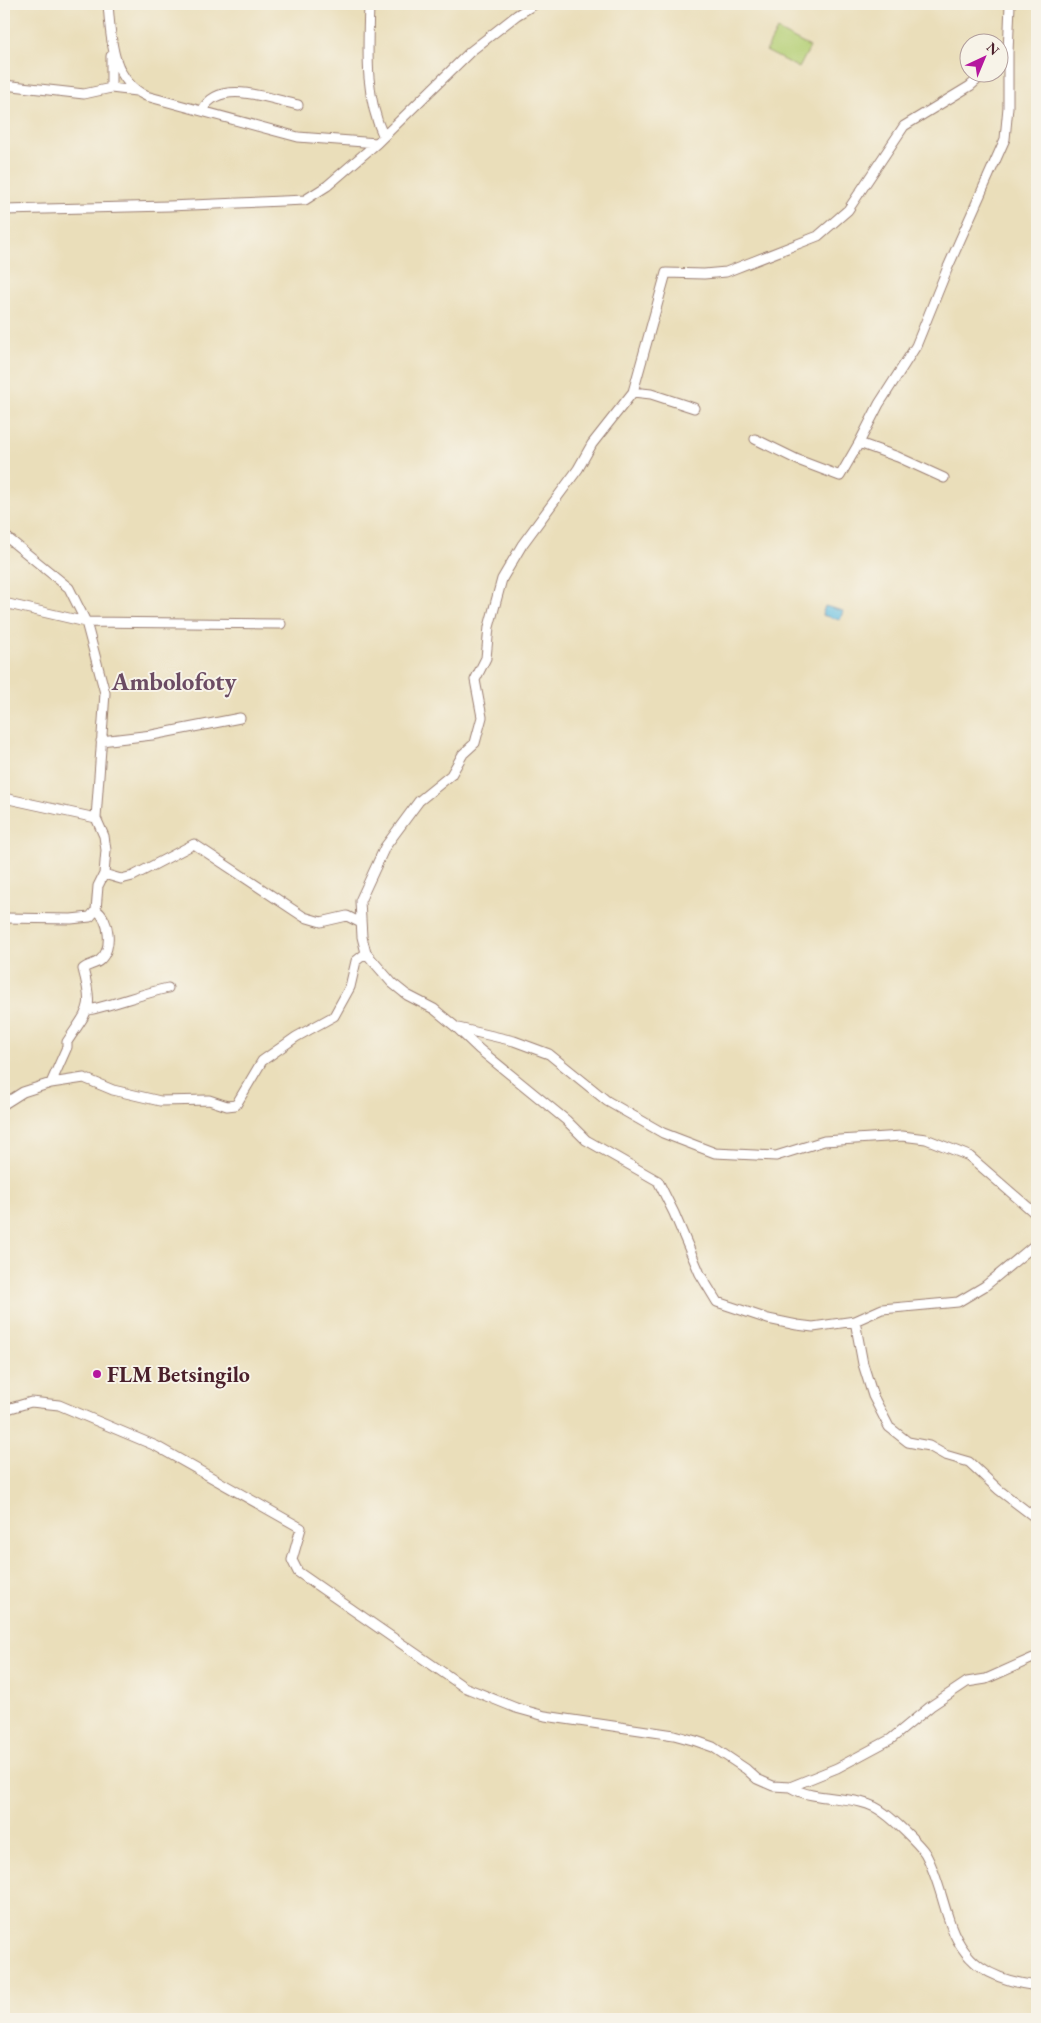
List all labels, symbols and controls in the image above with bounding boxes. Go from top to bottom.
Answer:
north arrow [958,32,1008,82]
text: N [983,38,1004,60]
district label: Ambolofoty [110,665,237,698]
place label: FLM Betsingilo [107,1360,250,1389]
marker: FLM Betsingilo [91,1368,103,1380]

